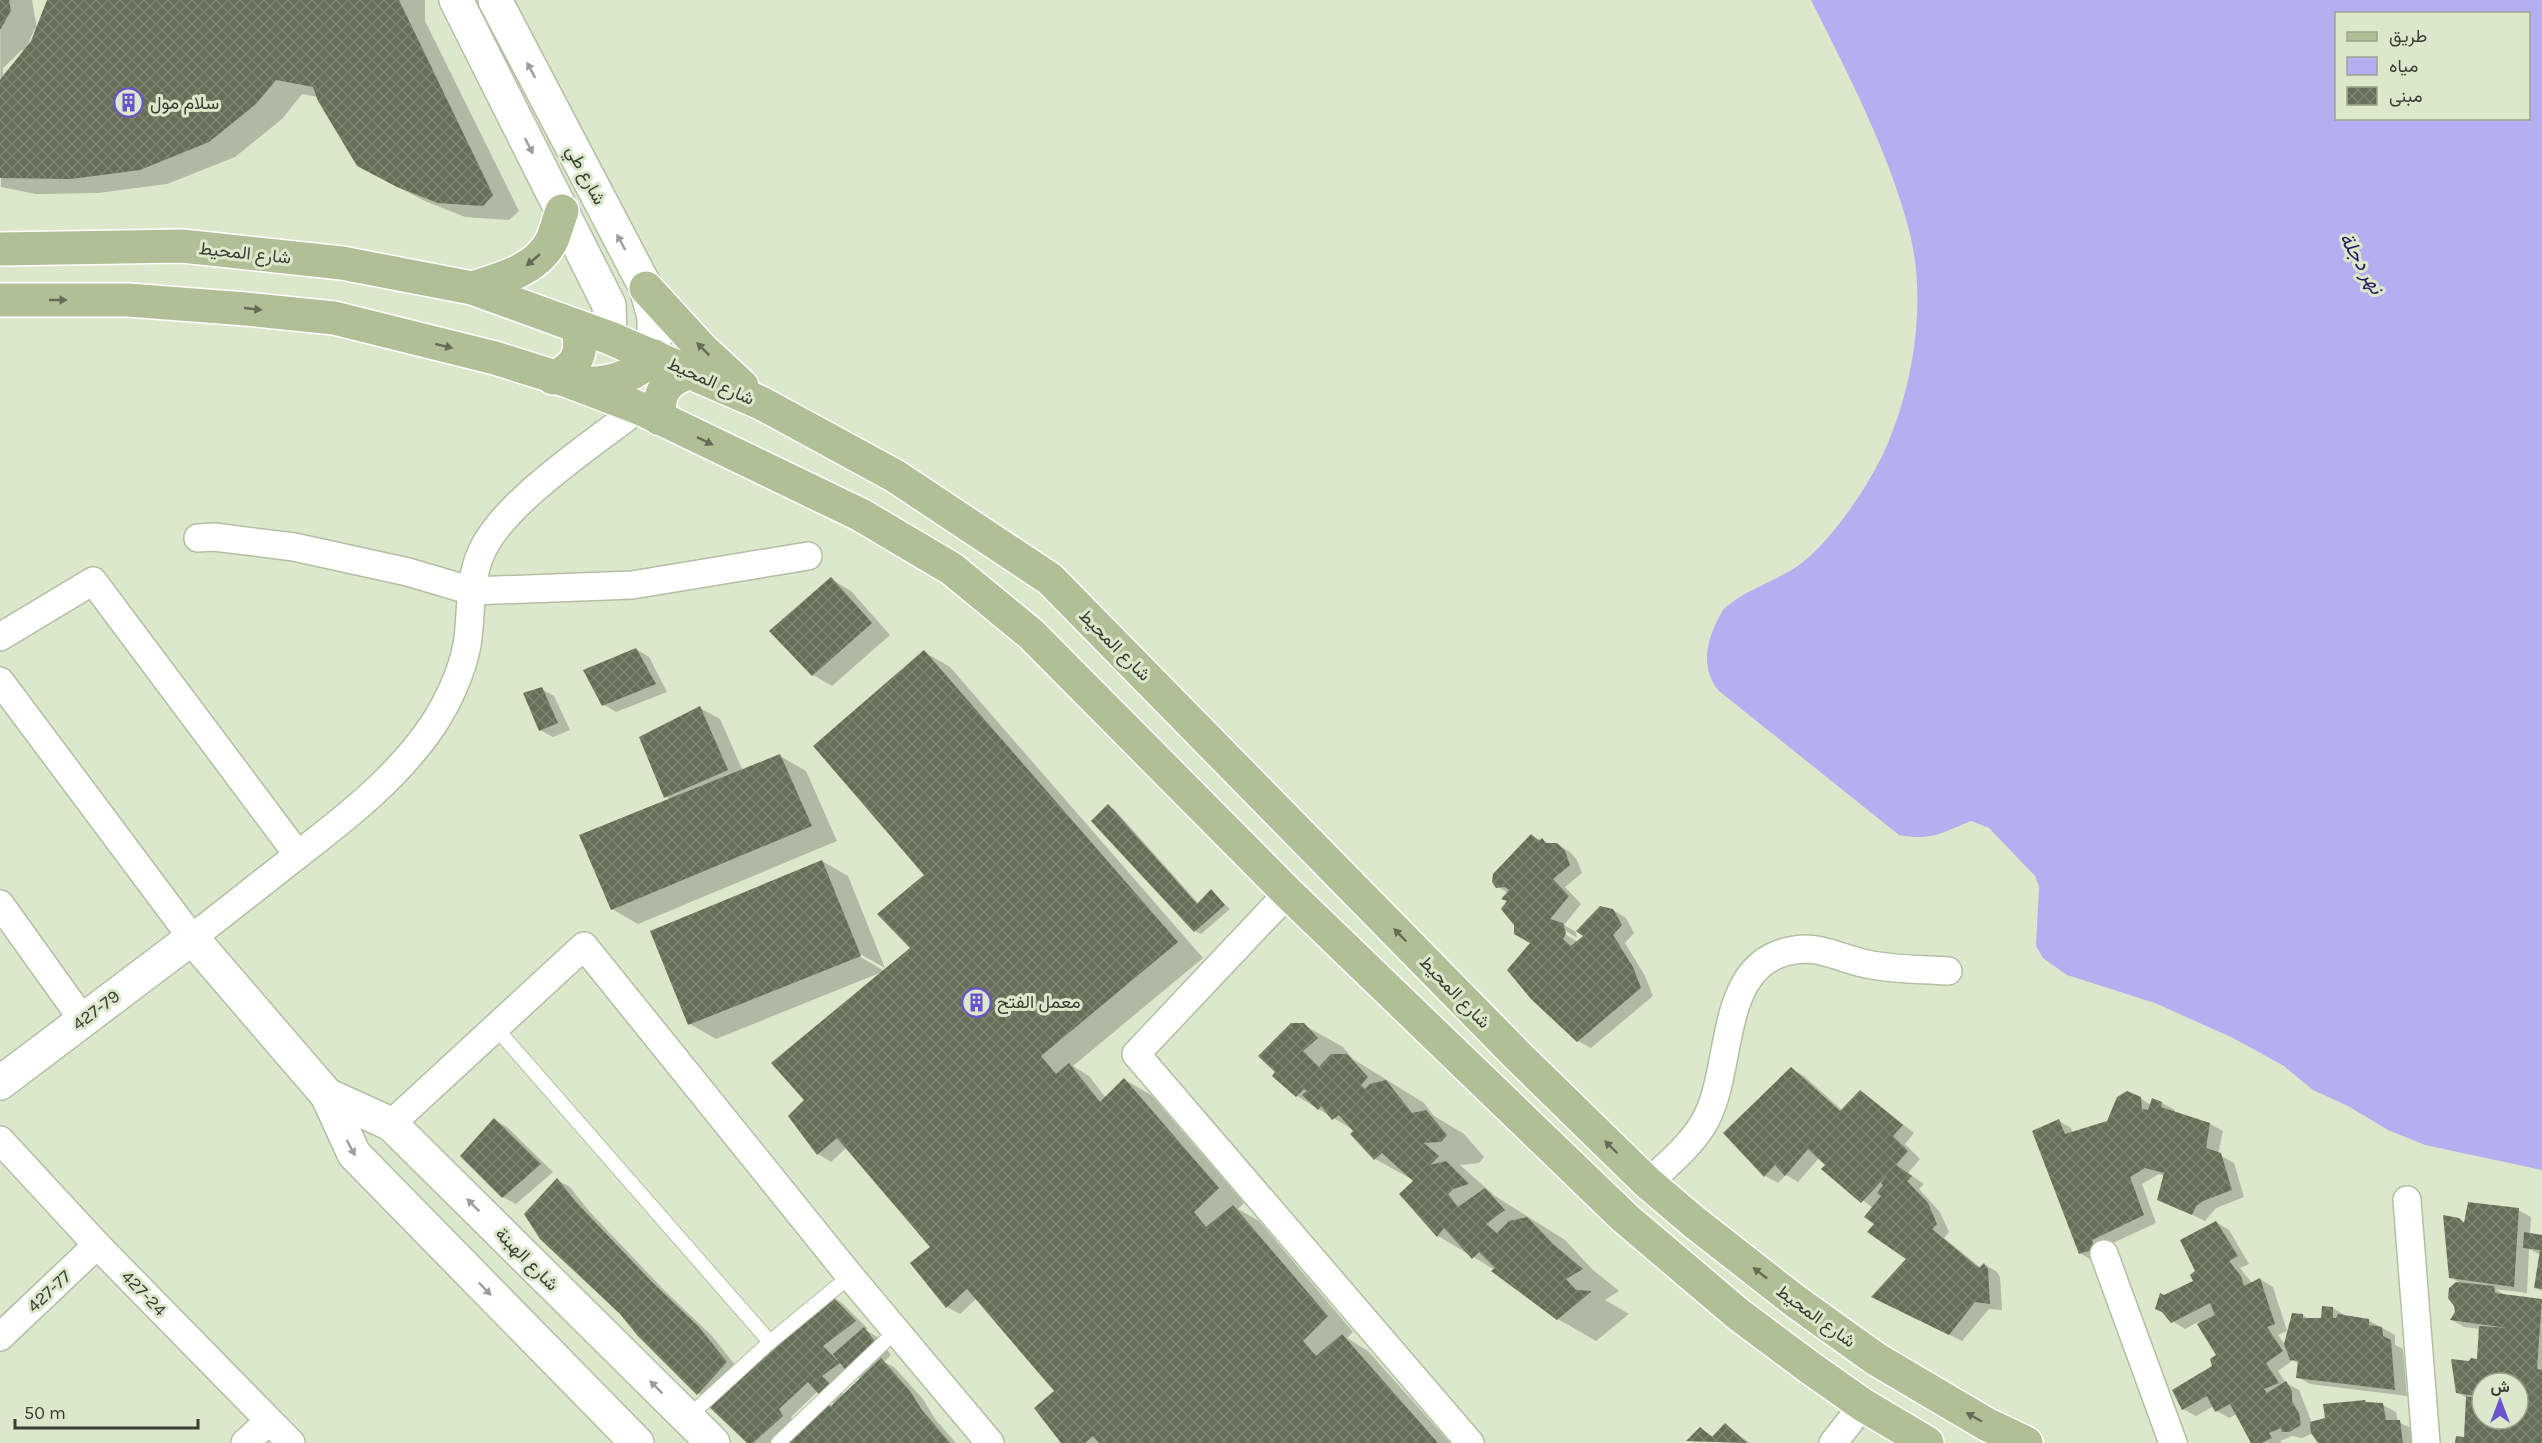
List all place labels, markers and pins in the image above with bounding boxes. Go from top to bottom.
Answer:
building icon: سلام مول [113,87,145,119]
place label: سلام مول [150,92,219,115]
building icon: معمل الفتح [960,986,992,1018]
place label: معمل الفتح [997,991,1081,1014]

